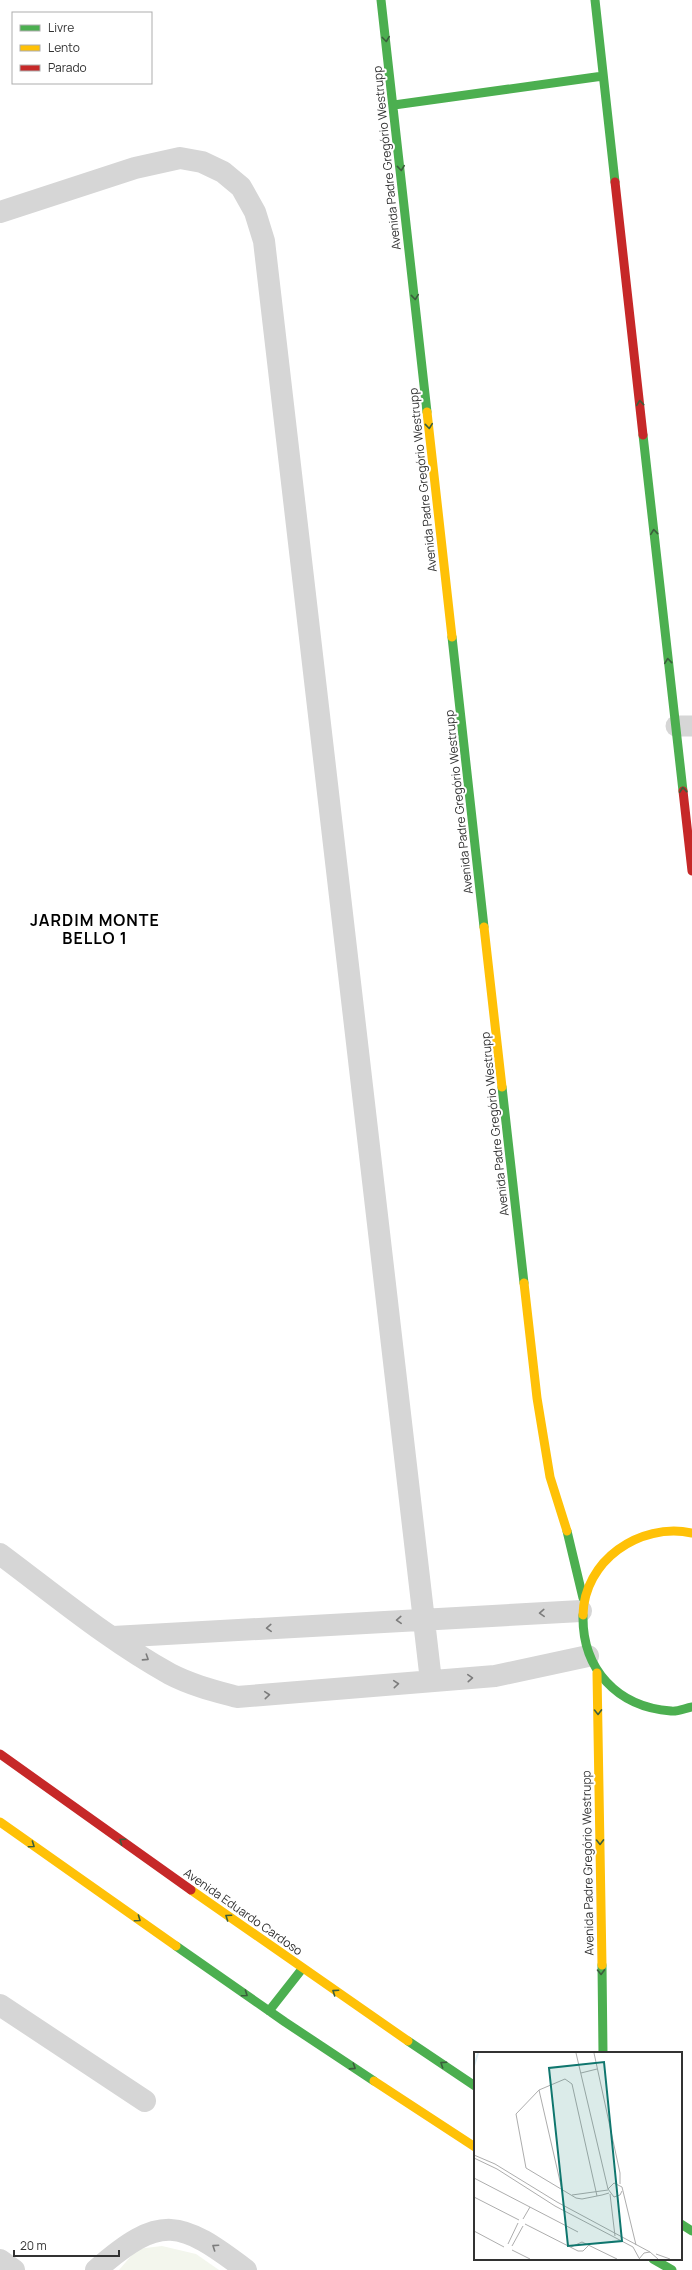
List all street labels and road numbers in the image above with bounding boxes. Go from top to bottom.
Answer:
street label: Avenida Padre Gregório Westrupp [368,65,405,251]
street label: Avenida Padre Gregório Westrupp [404,387,441,573]
street label: Avenida Padre Gregório Westrupp [440,709,477,895]
street label: Avenida Padre Gregório Westrupp [476,1031,513,1217]
street label: Avenida Padre Gregório Westrupp [577,1770,598,1956]
street label: Avenida Eduardo Cardoso [180,1864,306,1959]

